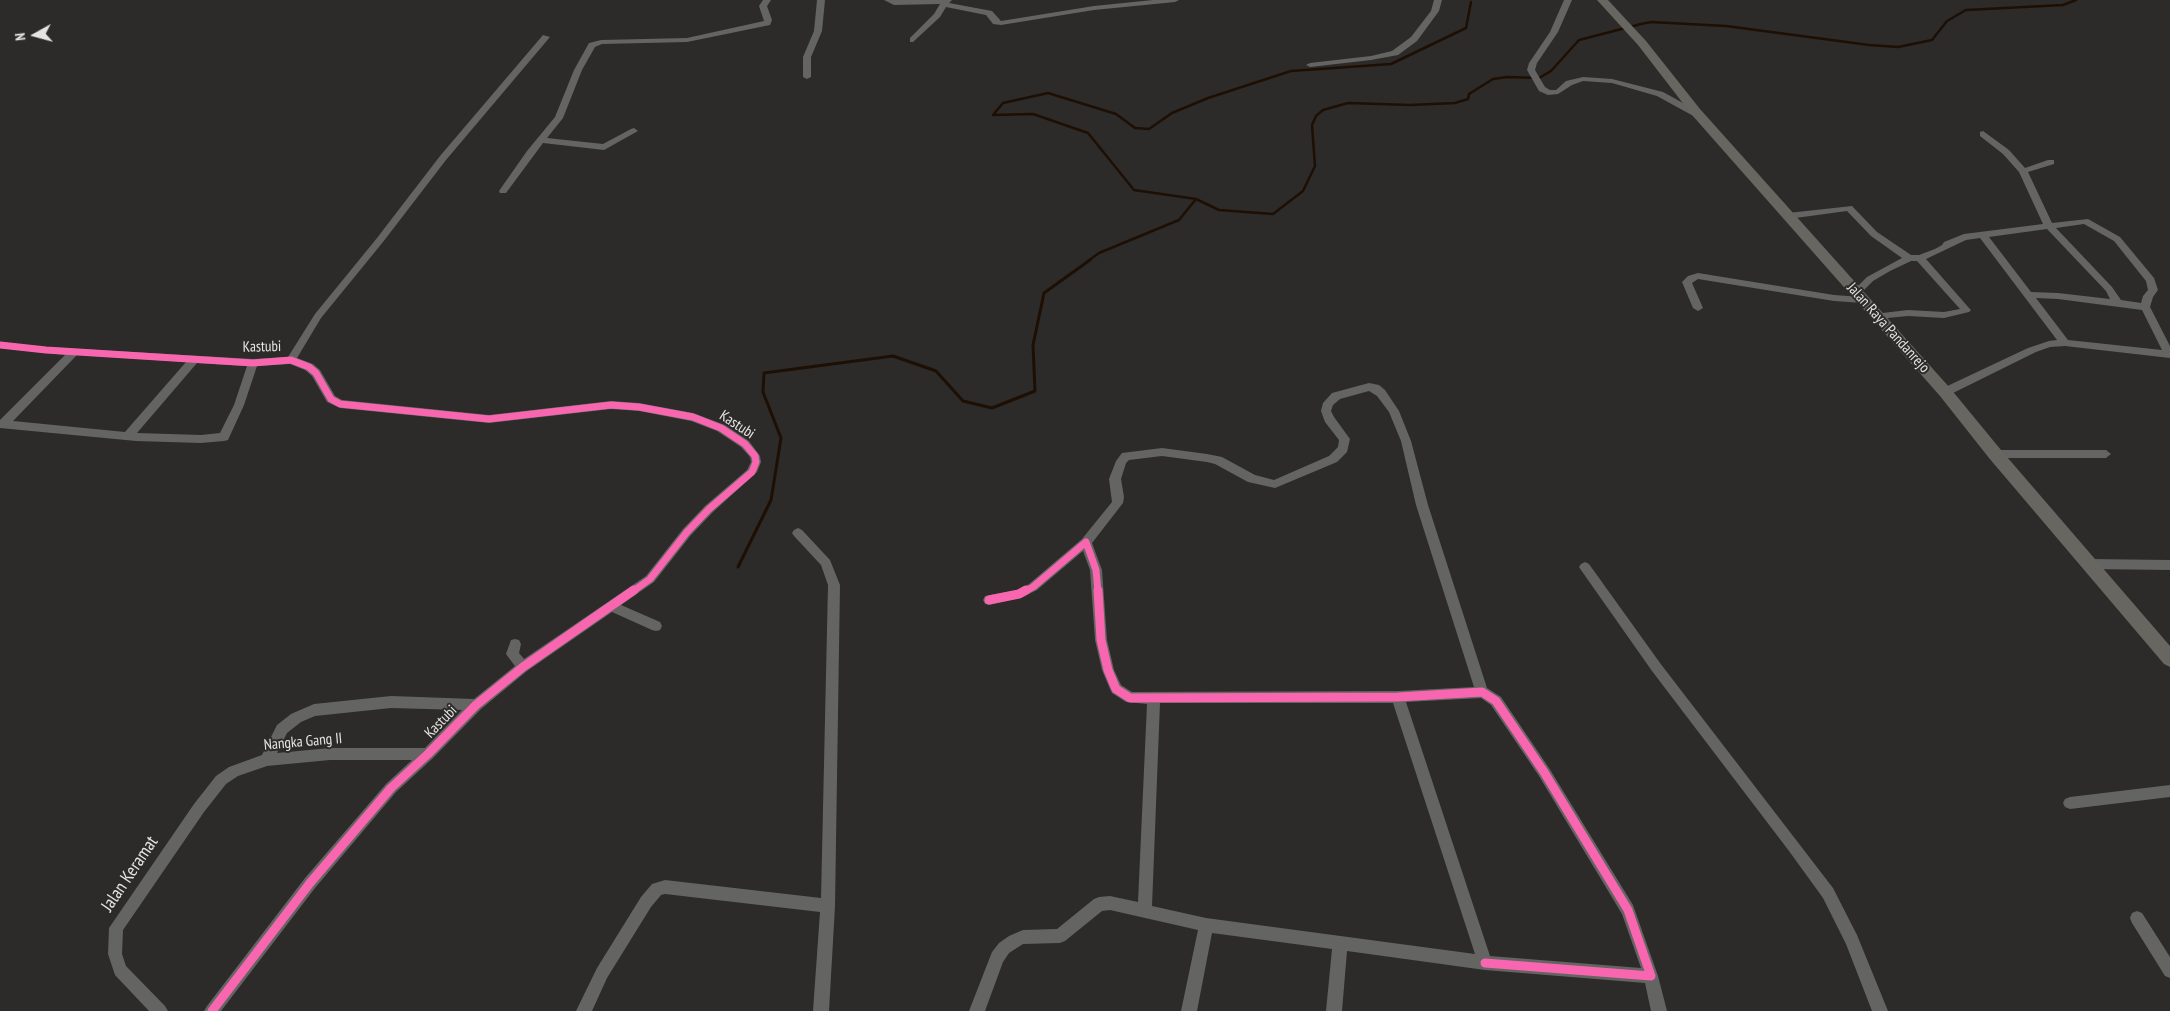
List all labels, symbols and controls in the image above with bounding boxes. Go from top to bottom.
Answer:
north arrow [10,10,60,60]
text: N [11,32,30,42]
street label: Jalan Raya Pandanrejo [1843,279,1933,377]
street label: Kastubi [243,338,281,356]
street label: Kastubi [716,407,758,443]
street label: Kastubi [421,702,461,742]
street label: Nangka Gang II [263,730,343,754]
street label: Jalan Keramat [97,832,163,916]

